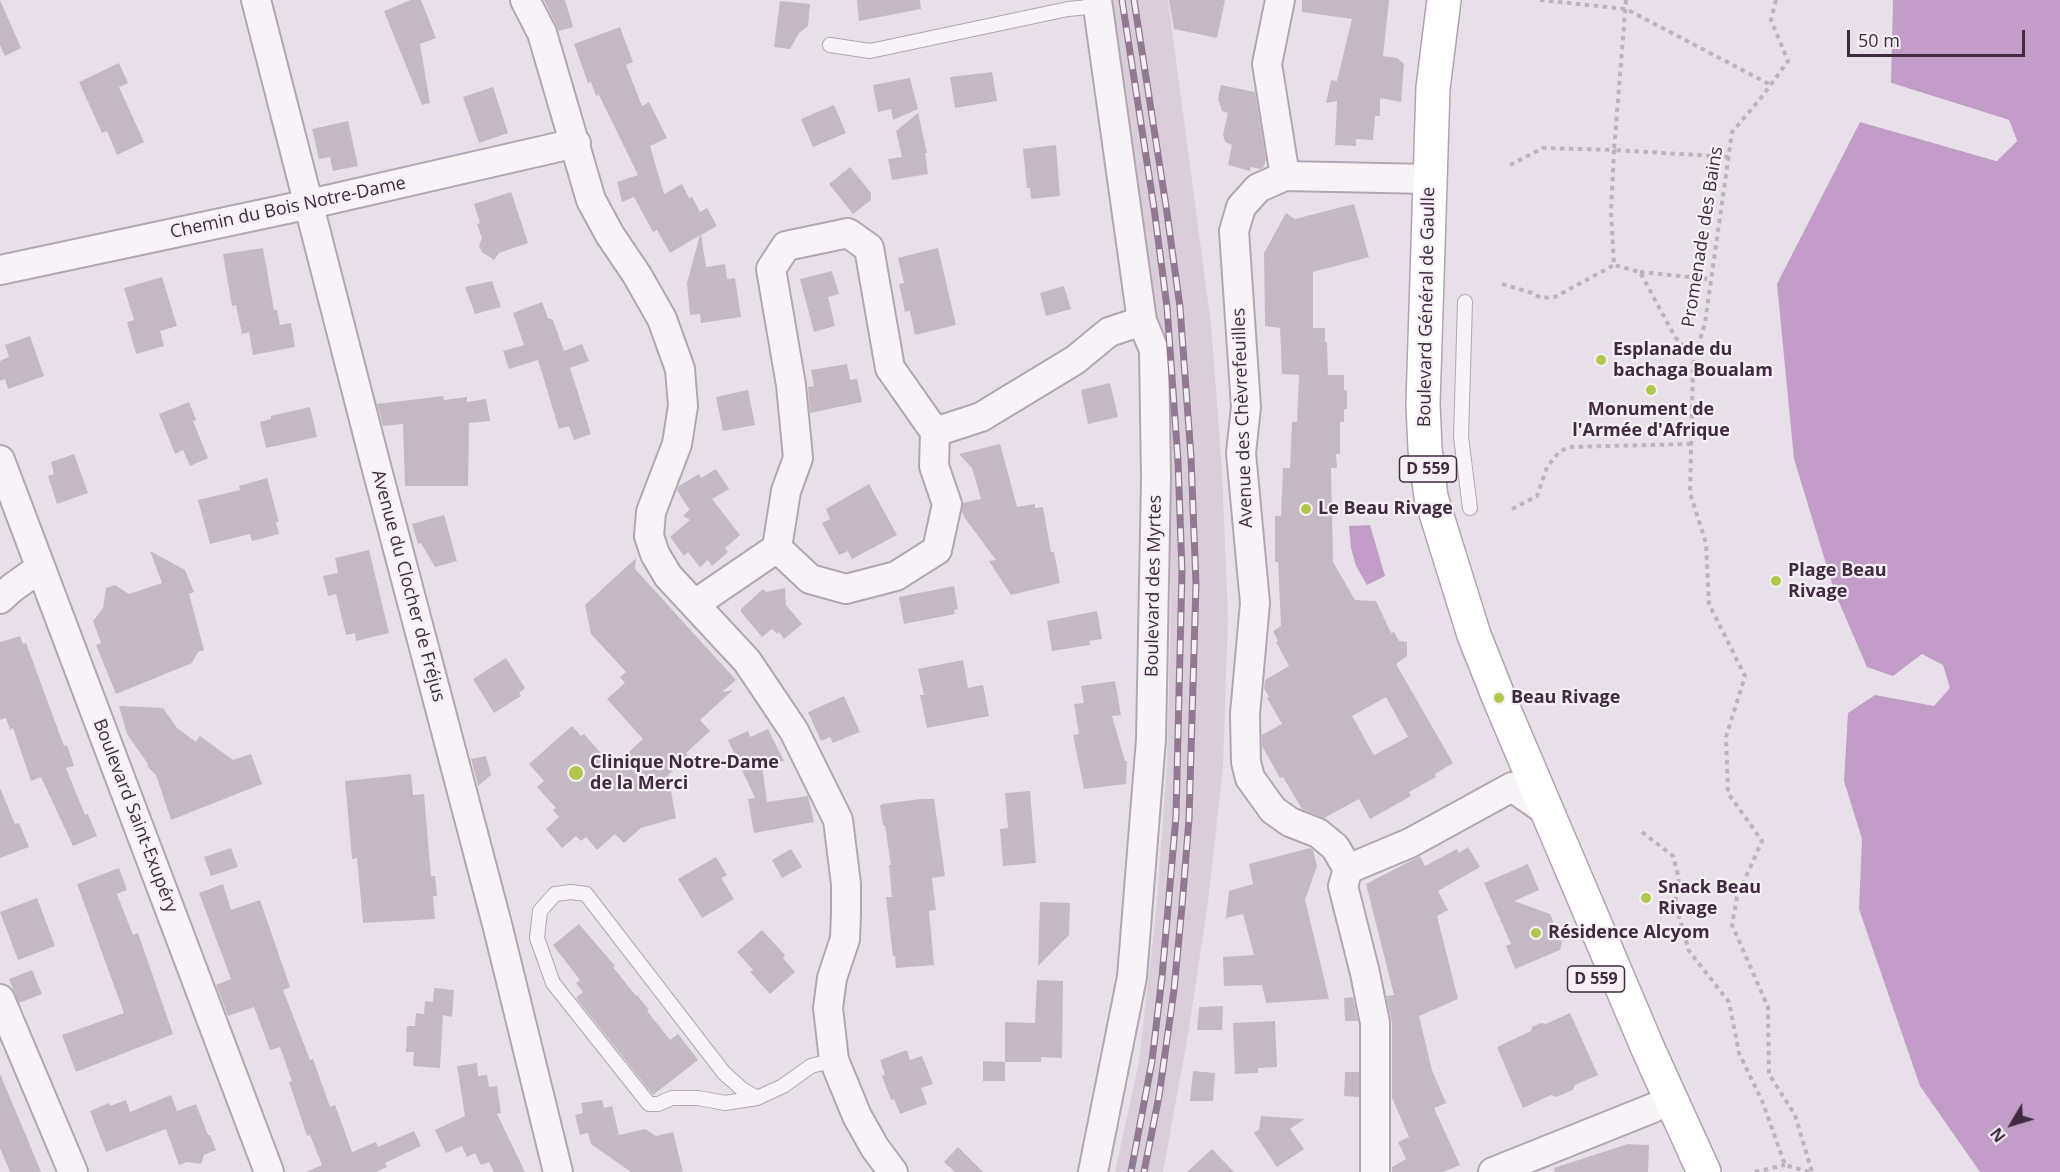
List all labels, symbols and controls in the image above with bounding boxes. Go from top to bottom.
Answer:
scale bar [1850,18,2028,56]
text: 50 m [1858,28,1900,52]
street label: Promenade des Bains [1678,145,1728,329]
street label: Chemin du Bois Notre-Dame [168,172,408,244]
street label: Boulevard Général de Gaulle [1414,187,1440,427]
street label: Avenue des Chèvrefeuilles [1228,308,1258,528]
place label: Esplanade du bachaga Boualam [1613,339,1773,382]
marker: Esplanade du bachaga Boualam [1594,353,1608,367]
marker: Monument de l'Armée d'Afrique [1644,383,1658,397]
place label: Monument de l'Armée d'Afrique [1572,399,1730,442]
road number: D 559 [1400,456,1456,482]
street label: Avenue du Clocher de Fréjus [367,468,449,704]
street label: Boulevard des Myrtes [1142,495,1166,677]
place label: Le Beau Rivage [1318,498,1453,520]
marker: Le Beau Rivage [1299,502,1313,516]
place label: Plage Beau Rivage [1788,560,1887,602]
marker: Plage Beau Rivage [1769,574,1783,588]
place label: Beau Rivage [1511,687,1620,709]
marker: Beau Rivage [1492,691,1506,705]
street label: Boulevard Saint-Exupéry [88,716,182,916]
place label: Clinique Notre-Dame de la Merci [590,752,779,795]
marker: Clinique Notre-Dame de la Merci [567,764,585,782]
place label: Snack Beau Rivage [1658,877,1761,920]
marker: Snack Beau Rivage [1639,891,1653,905]
place label: Résidence Alcyom [1548,922,1710,944]
marker: Résidence Alcyom [1529,926,1543,940]
road number: D 559 [1568,966,1624,992]
north arrow [1982,1094,2042,1154]
text: N [1985,1123,2010,1147]

